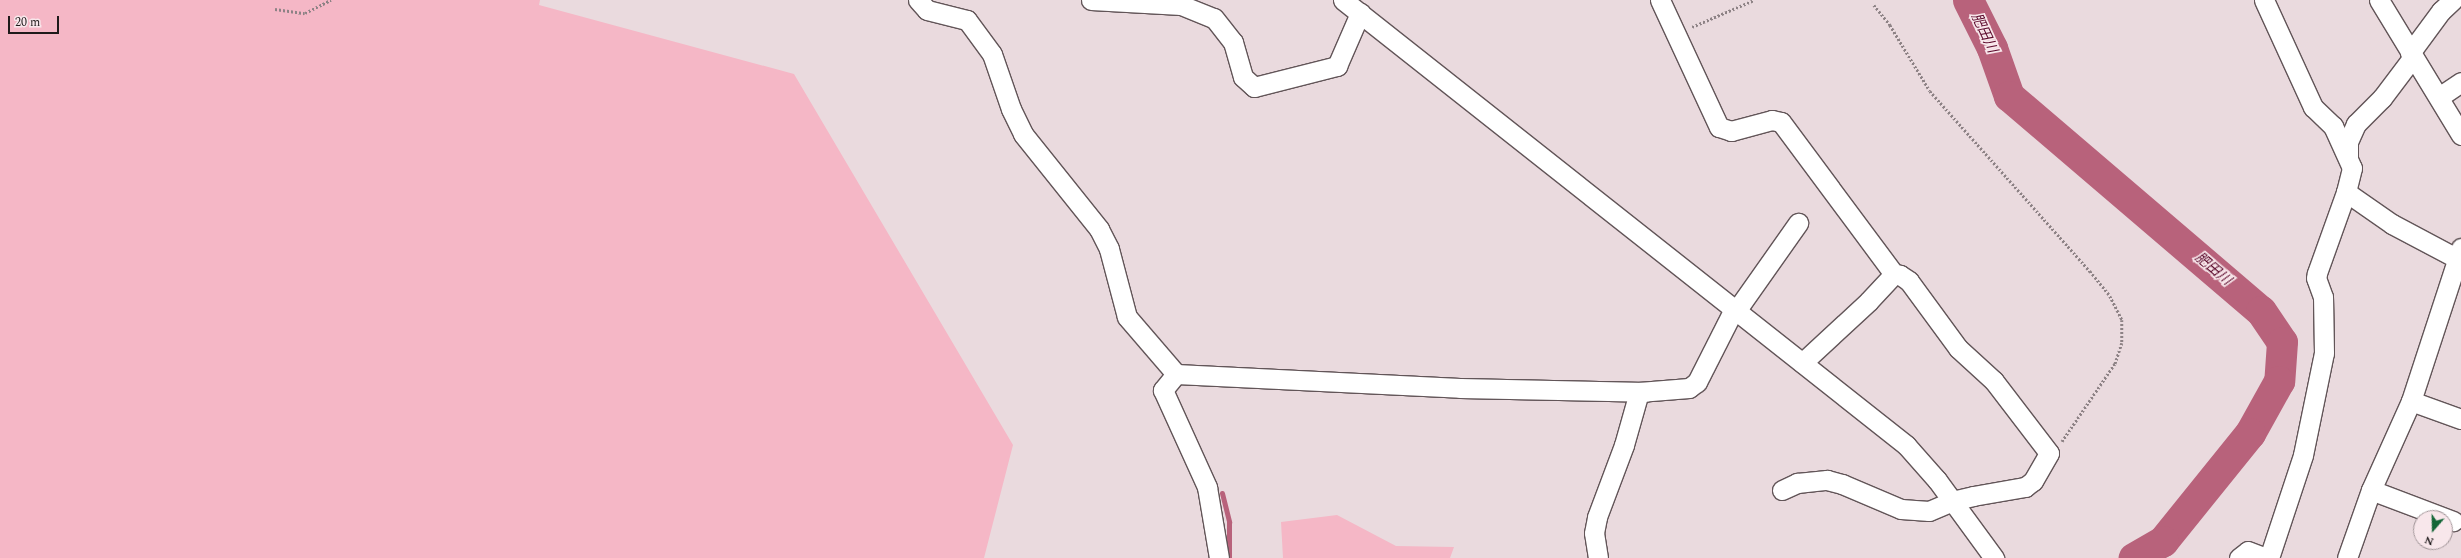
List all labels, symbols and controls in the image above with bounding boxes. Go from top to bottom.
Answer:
scale bar [10,8,61,34]
water label: 肥田川 [1968,10,2000,56]
text: 20 m [15,13,40,32]
water label: 肥田川 [2192,249,2234,289]
north arrow [2413,510,2453,550]
text: N [2422,531,2436,550]

